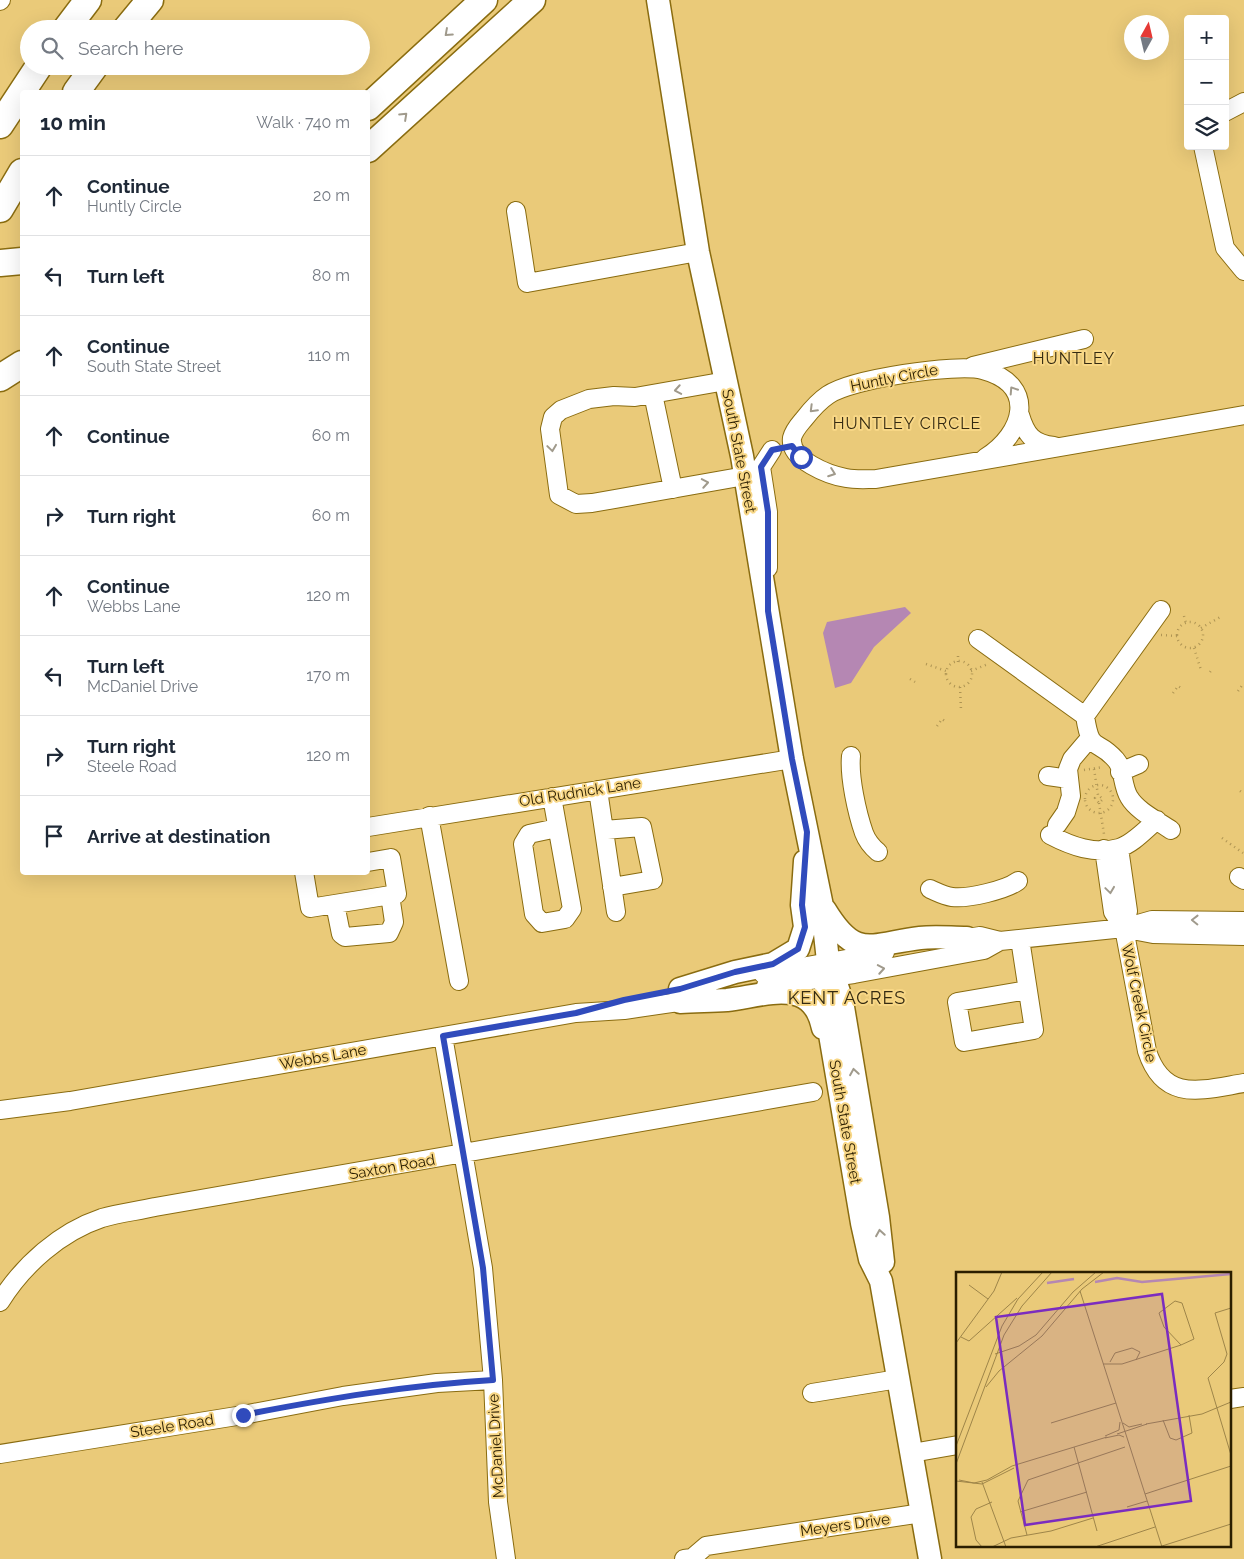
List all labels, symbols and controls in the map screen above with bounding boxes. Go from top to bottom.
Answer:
north arrow [1124,15,1169,60]
map controls [1184,15,1229,150]
button: + [1184,15,1229,60]
search box [20,20,370,75]
one-way arrow [445,27,454,36]
icon: search [38,34,66,62]
text: Search here [78,37,184,59]
button: − [1184,60,1229,105]
button: layers [1184,105,1229,150]
text: 10 min [40,110,106,135]
text: Walk · 740 m [256,113,350,132]
one-way arrow [398,113,407,122]
text: Continue [87,175,170,197]
icon: ahead [40,182,68,210]
text: 20 m [313,186,350,205]
text: Huntly Circle [87,197,182,216]
icon: left [40,262,68,290]
text: Turn left [87,265,164,287]
text: 80 m [312,266,350,285]
text: Continue [87,335,170,357]
icon: ahead [40,342,68,370]
text: 110 m [308,346,350,365]
district label: HUNTLEY [1033,349,1115,368]
text: South State Street [87,357,221,376]
street label: Huntly Circle [849,361,939,395]
one-way arrow [673,384,682,394]
one-way arrow [1010,387,1020,396]
street label: South State Street [718,388,760,514]
one-way arrow [810,403,819,412]
district label: HUNTLEY CIRCLE [833,414,981,433]
icon: ahead [40,422,68,450]
text: Continue [87,425,170,447]
text: 60 m [312,426,350,445]
one-way arrow [547,444,557,453]
route start [790,446,813,469]
one-way arrow [827,467,835,477]
one-way arrow [701,478,710,488]
icon: right [40,502,68,530]
text: Turn right [87,505,176,527]
text: 60 m [312,506,350,525]
text: Continue [87,575,170,597]
icon: ahead [40,582,68,610]
text: 120 m [306,586,350,605]
text: Webbs Lane [87,597,180,616]
text: Turn left [87,655,164,677]
icon: left [40,662,68,690]
text: 170 m [306,666,350,685]
text: McDaniel Drive [87,677,198,696]
text: Turn right [87,735,176,757]
icon: right [40,742,68,770]
text: 120 m [306,746,350,765]
text: Steele Road [87,757,177,776]
street label: Old Rudnick Lane [518,773,642,811]
icon: arrive [40,822,68,850]
text: Arrive at destination [87,825,271,847]
one-way arrow [1104,887,1115,895]
one-way arrow [1191,915,1199,925]
street label: Wolf Creek Circle [1118,942,1160,1064]
one-way arrow [877,965,886,975]
district label: KENT ACRES [788,987,906,1008]
street label: Webbs Lane [278,1041,368,1073]
street label: South State Street [825,1059,865,1185]
one-way arrow [849,1068,859,1077]
street label: Saxton Road [347,1151,437,1183]
one-way arrow [876,1228,886,1237]
inset map [956,1272,1232,1546]
street label: McDaniel Drive [484,1393,508,1498]
route end [232,1404,255,1427]
street label: Steele Road [129,1411,215,1441]
street label: Meyers Drive [799,1510,891,1540]

